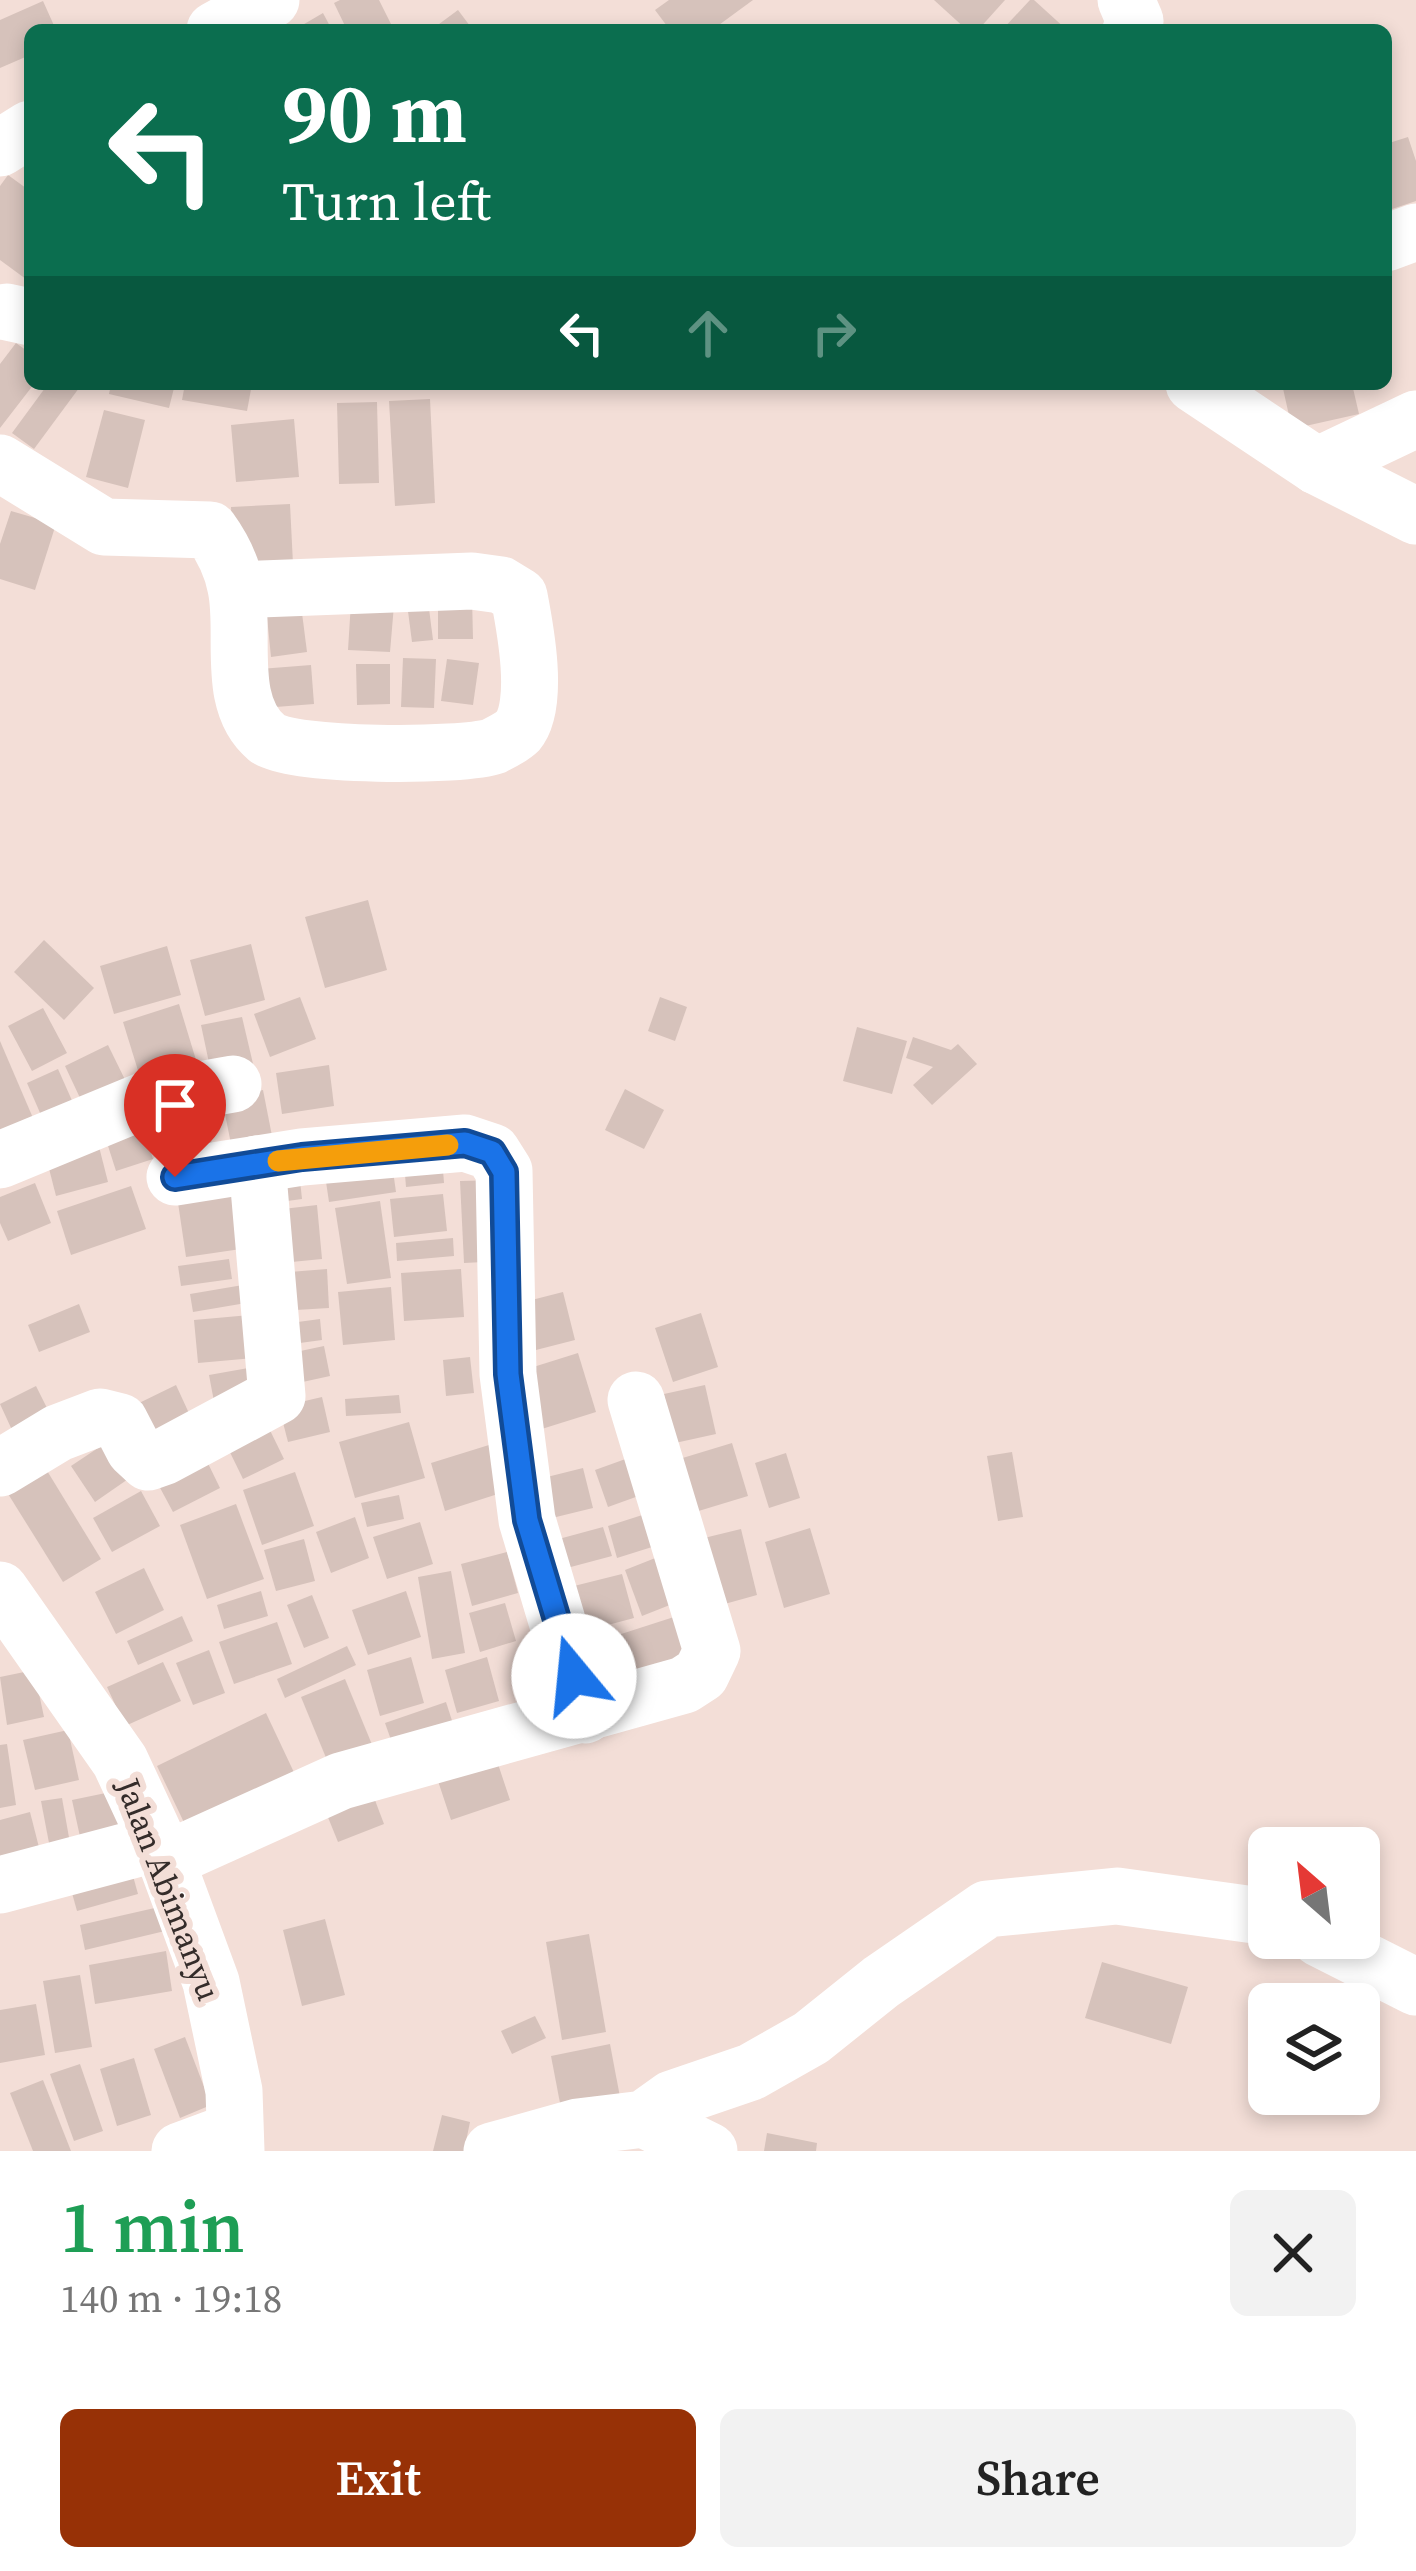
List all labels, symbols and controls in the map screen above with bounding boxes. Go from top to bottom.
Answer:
text: 90 m [282,55,467,170]
icon: left [84,72,240,228]
text: Turn left [282,164,491,238]
icon: left [549,300,615,366]
icon: ahead [675,300,741,366]
icon: right [801,300,867,366]
pin [124,1054,226,1177]
icon: arrive [142,1072,208,1138]
position arrow [511,1613,637,1739]
street label: Jalan Abimanyu [105,1771,232,2007]
north arrow [1248,1827,1380,1959]
map controls [1248,1827,1380,2115]
button: layers [1248,1983,1380,2115]
text: 1 min [60,2177,245,2276]
button: close [1230,2190,1356,2316]
text: 140 m · 19:18 [60,2272,282,2325]
button: Exit [60,2409,696,2547]
button: Share [720,2409,1356,2547]

